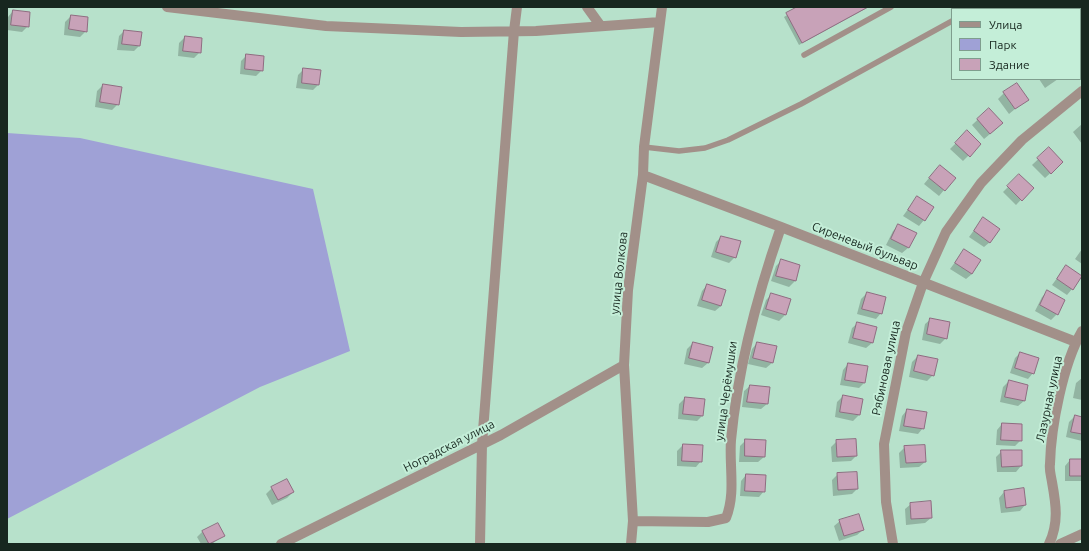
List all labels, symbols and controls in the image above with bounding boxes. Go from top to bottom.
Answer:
legend [951,8,1081,80]
text: Улица [989,18,1022,31]
text: Парк [989,38,1017,51]
text: Здание [989,58,1030,71]
street label: Сиреневый бульвар [810,219,920,273]
street label: улица Волкова [608,231,630,315]
street label: Рябиновая улица [869,319,903,417]
street label: улица Черёмушки [712,340,740,442]
street label: Лазурная улица [1033,354,1065,444]
street label: Ноградская улица [401,417,497,475]

